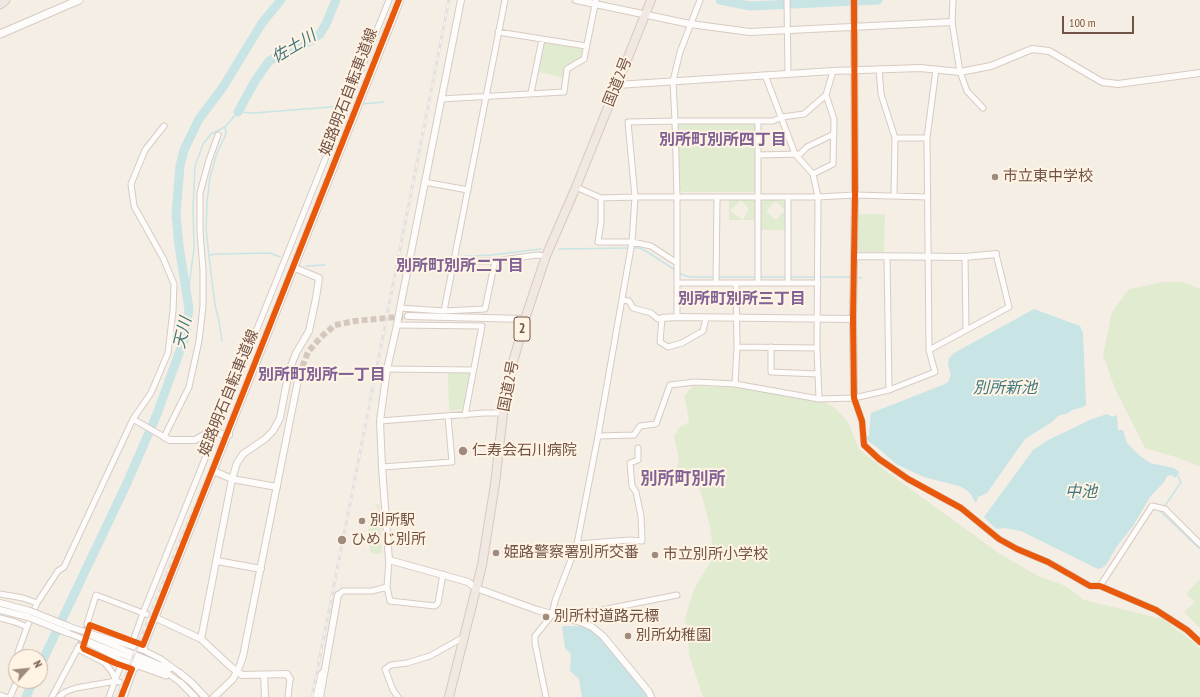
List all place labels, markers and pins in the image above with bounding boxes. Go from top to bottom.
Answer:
place label: 市立東中学校 [1003,168,1093,186]
marker: 市立東中学校 [990,172,1000,182]
place label: 仁寿会石川病院 [472,442,577,460]
marker: 仁寿会石川病院 [457,445,469,457]
place label: 別所駅 [370,512,415,530]
marker: 別所駅 [357,516,367,526]
place label: ひめじ別所 [351,531,426,549]
marker: ひめじ別所 [336,534,348,546]
place label: 姫路警察署別所交番 [504,544,639,562]
place label: 市立別所小学校 [663,546,768,564]
marker: 姫路警察署別所交番 [491,548,501,558]
marker: 市立別所小学校 [650,550,660,560]
place label: 別所村道路元標 [554,608,659,626]
marker: 別所村道路元標 [541,612,551,622]
place label: 別所幼稚園 [636,627,711,645]
marker: 別所幼稚園 [623,631,633,641]

